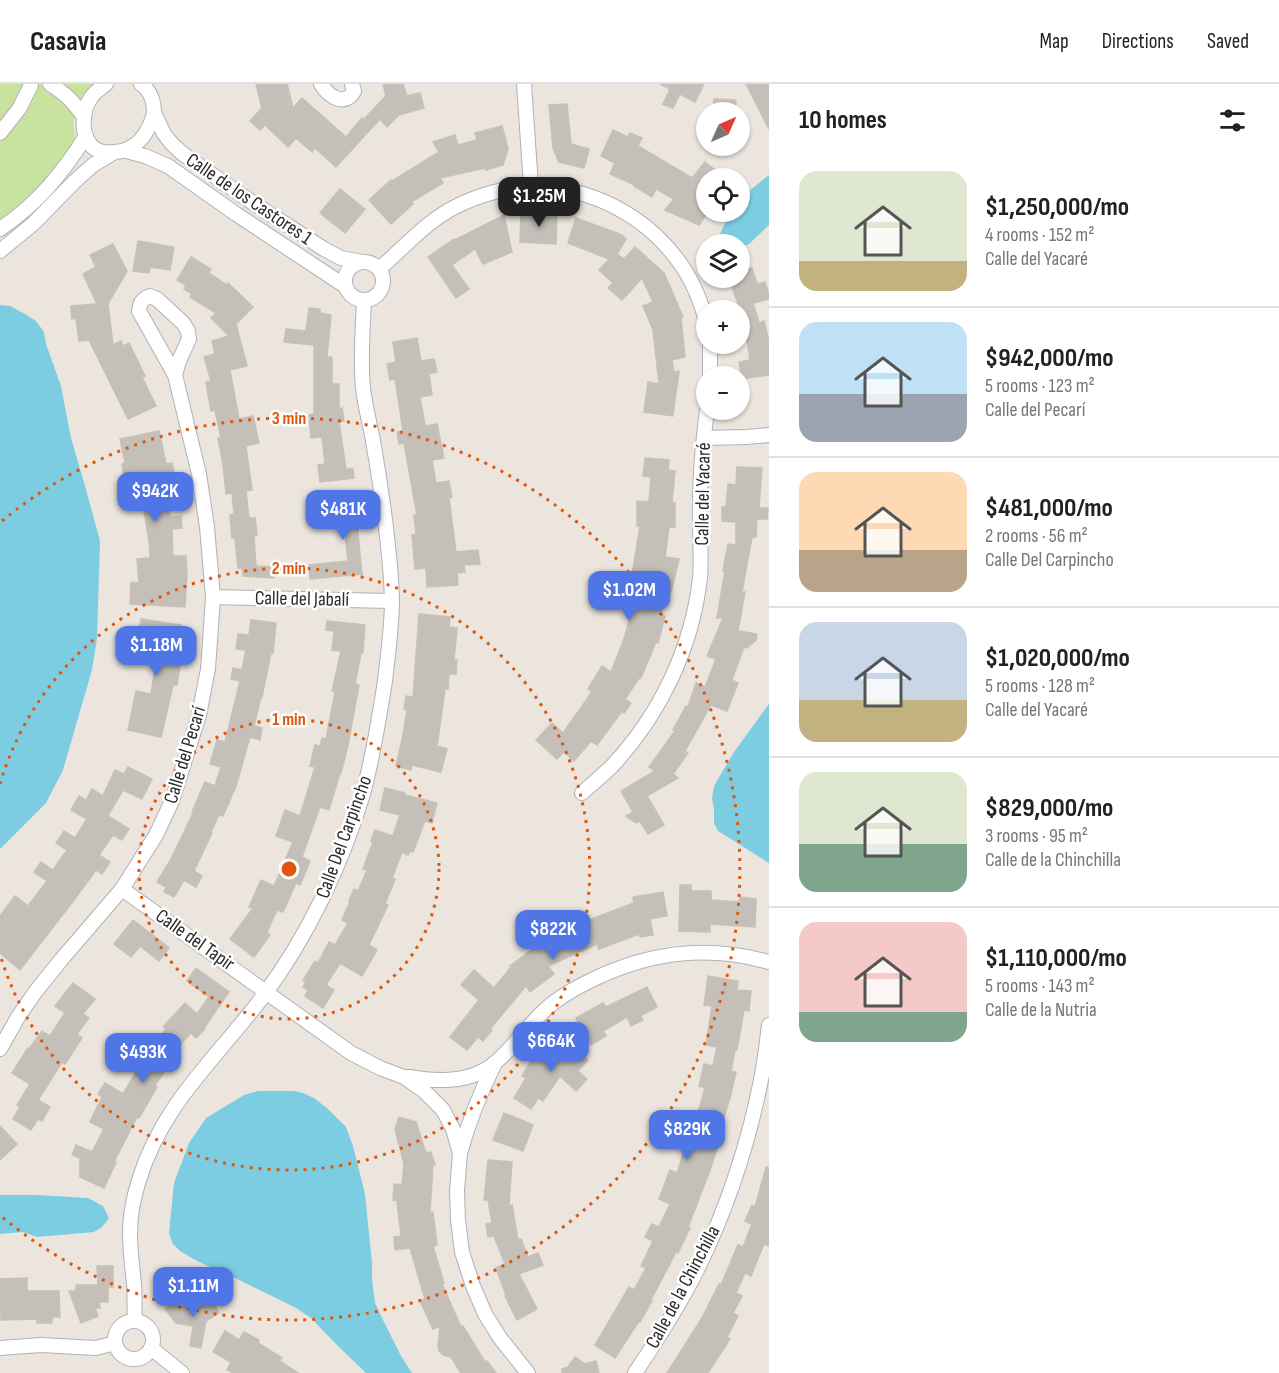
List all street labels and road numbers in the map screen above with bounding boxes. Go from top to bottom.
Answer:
street label: Calle de los Castores 1 [181,148,317,250]
street label: Calle del Yacaré [690,442,716,546]
street label: Calle del Jabalí [255,586,350,612]
street label: Calle del Pecarí [159,703,211,807]
street label: Calle Del Carpincho [311,772,377,902]
street label: Calle del Tapir [151,904,239,976]
street label: Calle de la Chinchilla [641,1221,725,1353]

